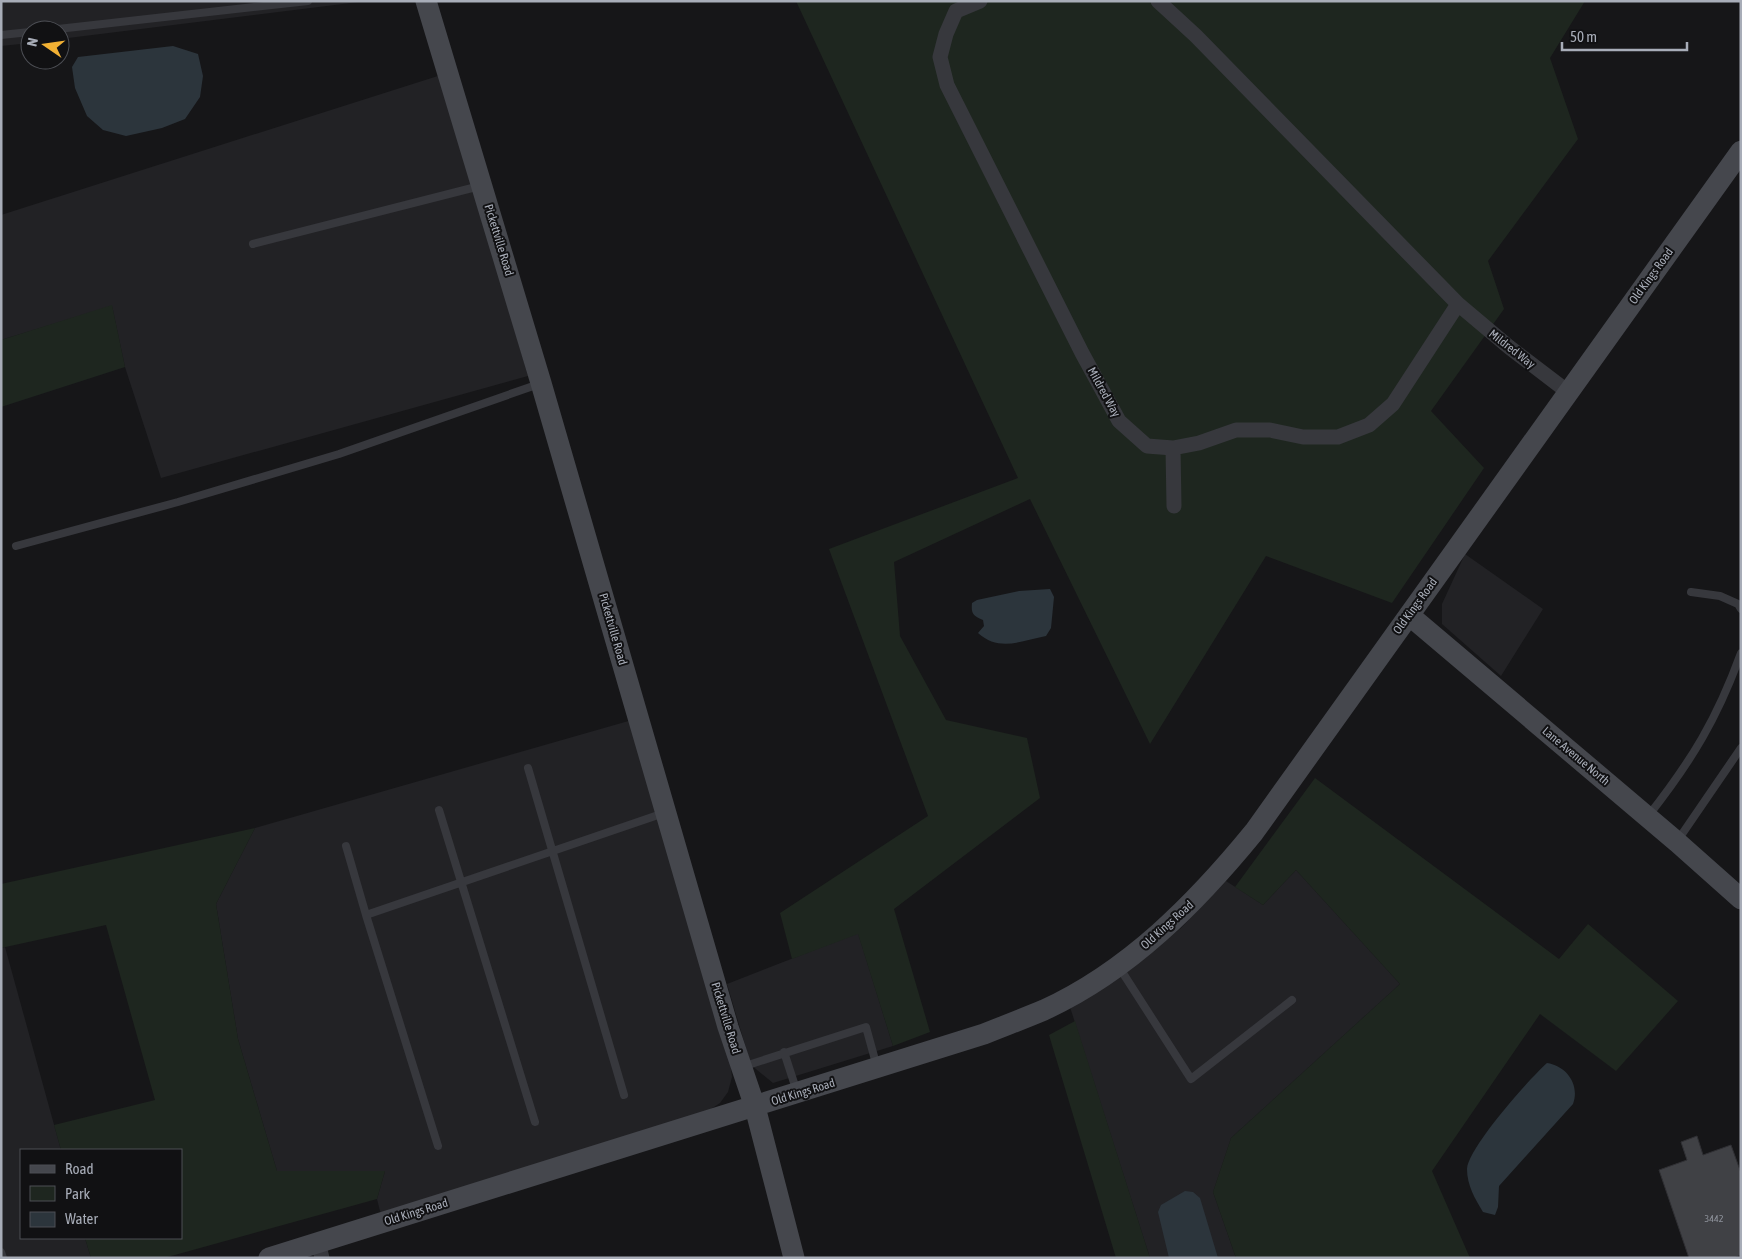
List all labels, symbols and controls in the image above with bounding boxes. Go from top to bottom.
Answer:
north arrow [20,20,70,70]
scale bar [1562,20,1687,52]
text: 50 m [1570,28,1597,45]
text: N [24,36,41,48]
street label: Pickettville Road [481,202,517,278]
street label: Old Kings Road [1626,245,1676,307]
street label: Mildred Way [1486,327,1538,371]
street label: Mildred Way [1085,365,1123,419]
street label: Old Kings Road [1390,575,1440,637]
street label: Pickettville Road [596,591,630,667]
street label: Lane Avenue North [1540,724,1612,788]
street label: Old Kings Road [1138,898,1196,952]
street label: Pickettville Road [708,980,744,1056]
street label: Old Kings Road [769,1076,837,1108]
legend [20,1149,182,1239]
text: Road [65,1160,94,1177]
text: Park [65,1185,90,1202]
street label: Old Kings Road [382,1196,450,1228]
text: Water [65,1210,98,1227]
house number: 3442 [1705,1213,1724,1224]

